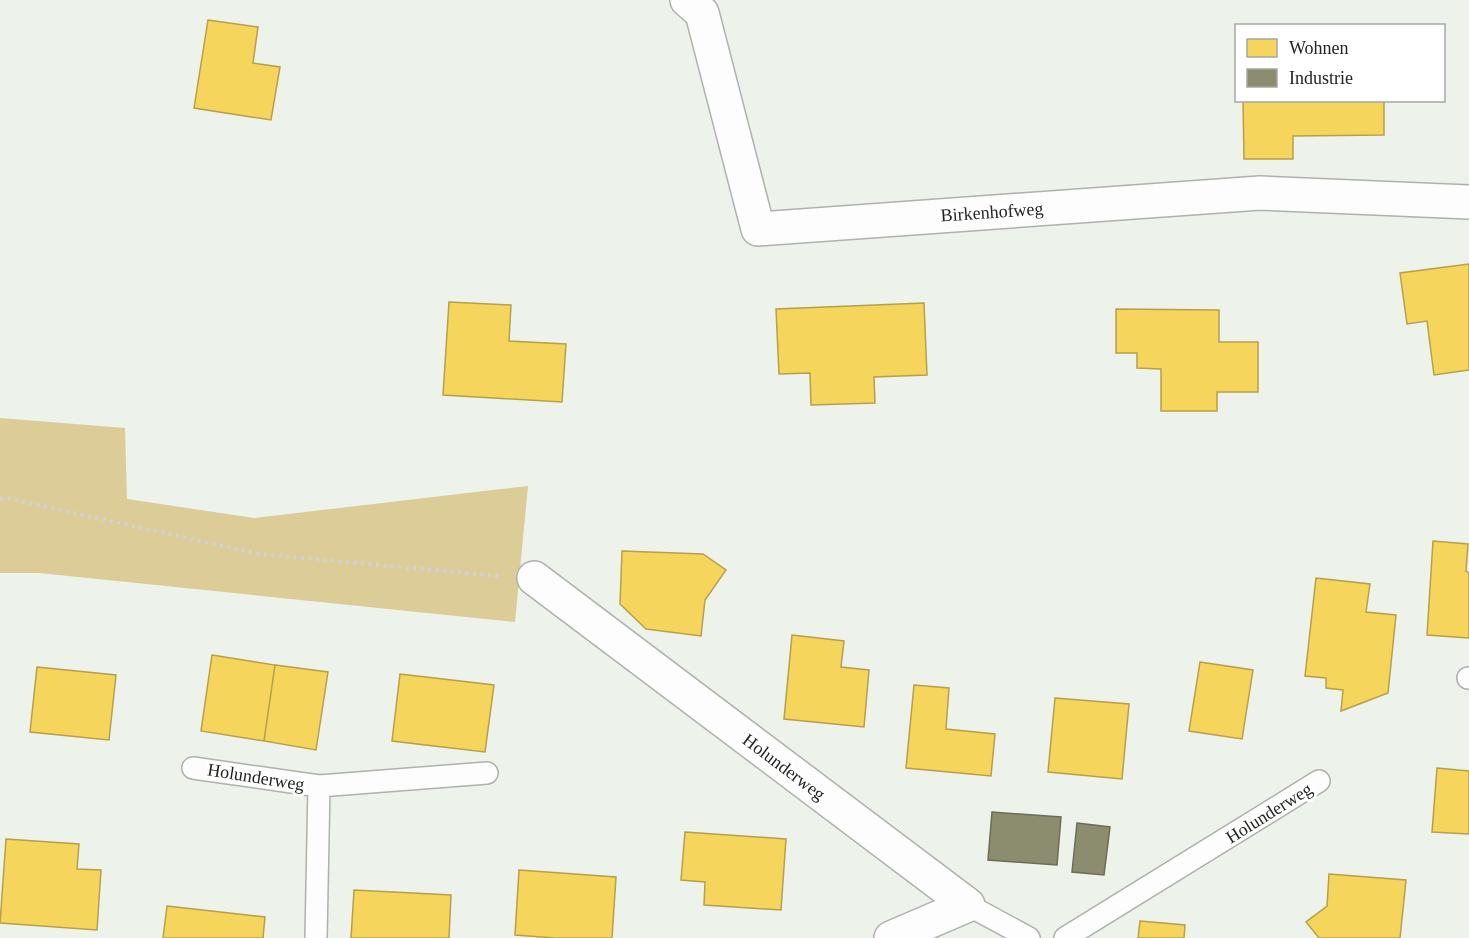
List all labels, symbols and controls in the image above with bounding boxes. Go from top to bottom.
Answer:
legend [1235,24,1445,102]
text: Wohnen [1289,38,1349,58]
text: Industrie [1289,68,1353,88]
street label: Birkenhofweg [940,198,1044,226]
street label: Holunderweg [739,730,829,804]
street label: Holunderweg [206,759,306,795]
street label: Holunderweg [1222,779,1316,847]

